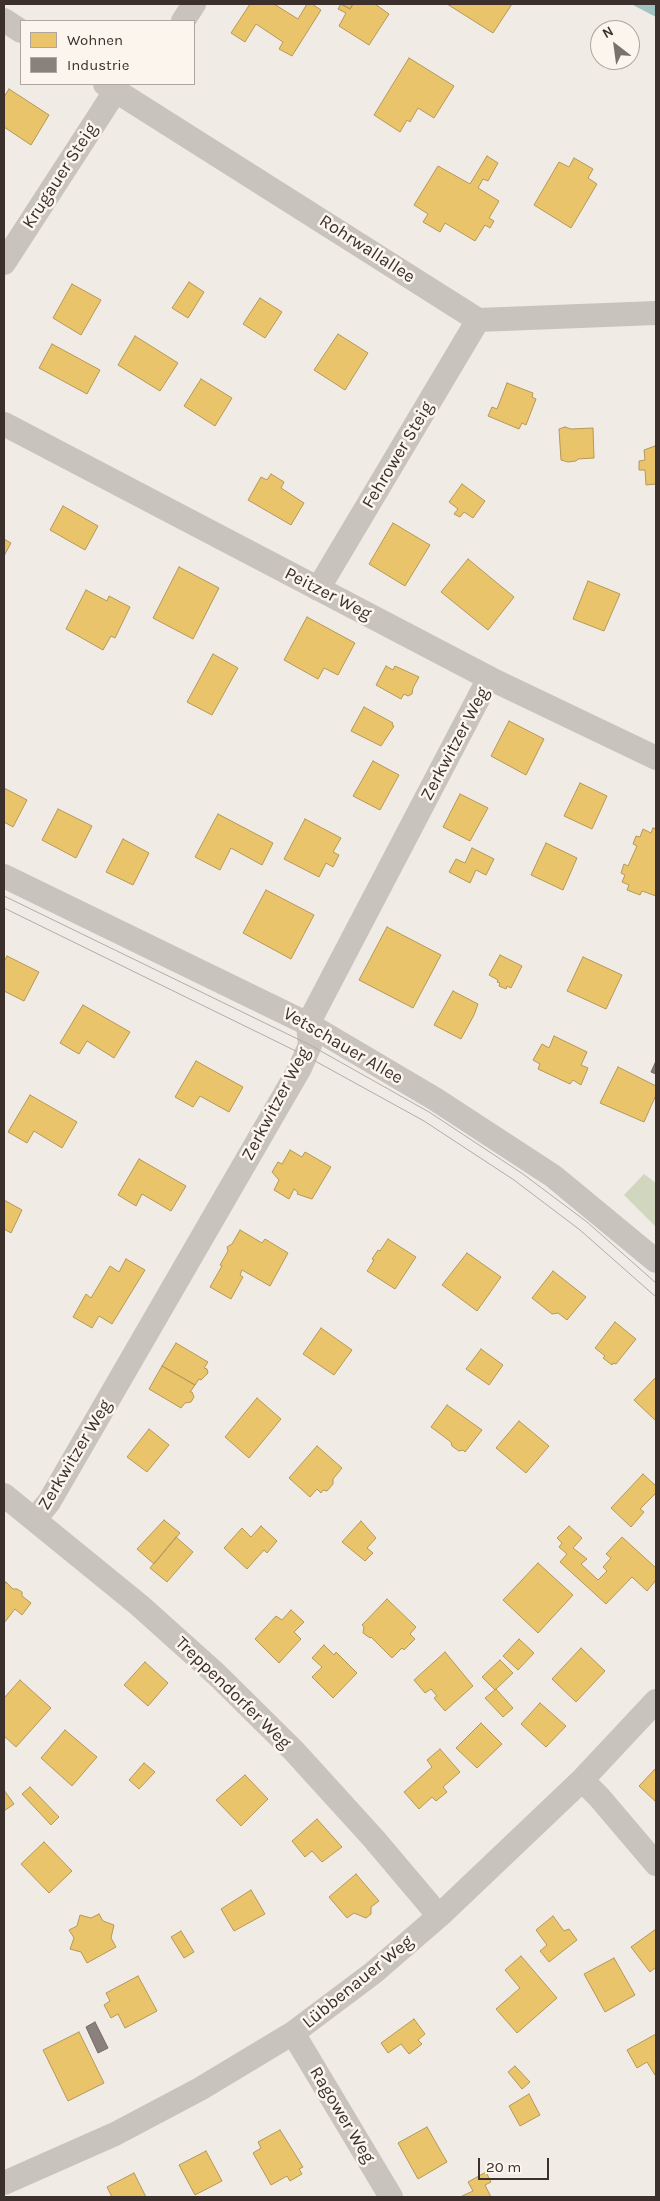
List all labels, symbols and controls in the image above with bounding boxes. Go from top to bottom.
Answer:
legend [20,20,195,85]
north arrow [590,20,640,70]
text: N [599,23,616,42]
text: Wohnen [67,31,123,49]
text: Industrie [67,56,129,74]
street label: Krugauer Steig [18,119,102,233]
street label: Rohrwallallee [315,210,419,288]
street label: Fehrower Steig [358,398,438,512]
street label: Peitzer Weg [281,563,375,625]
street label: Zerkwitzer Weg [416,684,494,804]
street label: Vetschauer Allee [279,1003,407,1089]
street label: Zerkwitzer Weg [237,1044,315,1164]
street label: Zerkwitzer Weg [34,1396,116,1514]
street label: Treppendorfer Weg [171,1632,295,1754]
street label: Lübbenauer Weg [298,1931,418,2033]
street label: Ragower Weg [305,2063,379,2167]
scale bar [480,2148,551,2180]
text: 20 m [486,2158,521,2176]

